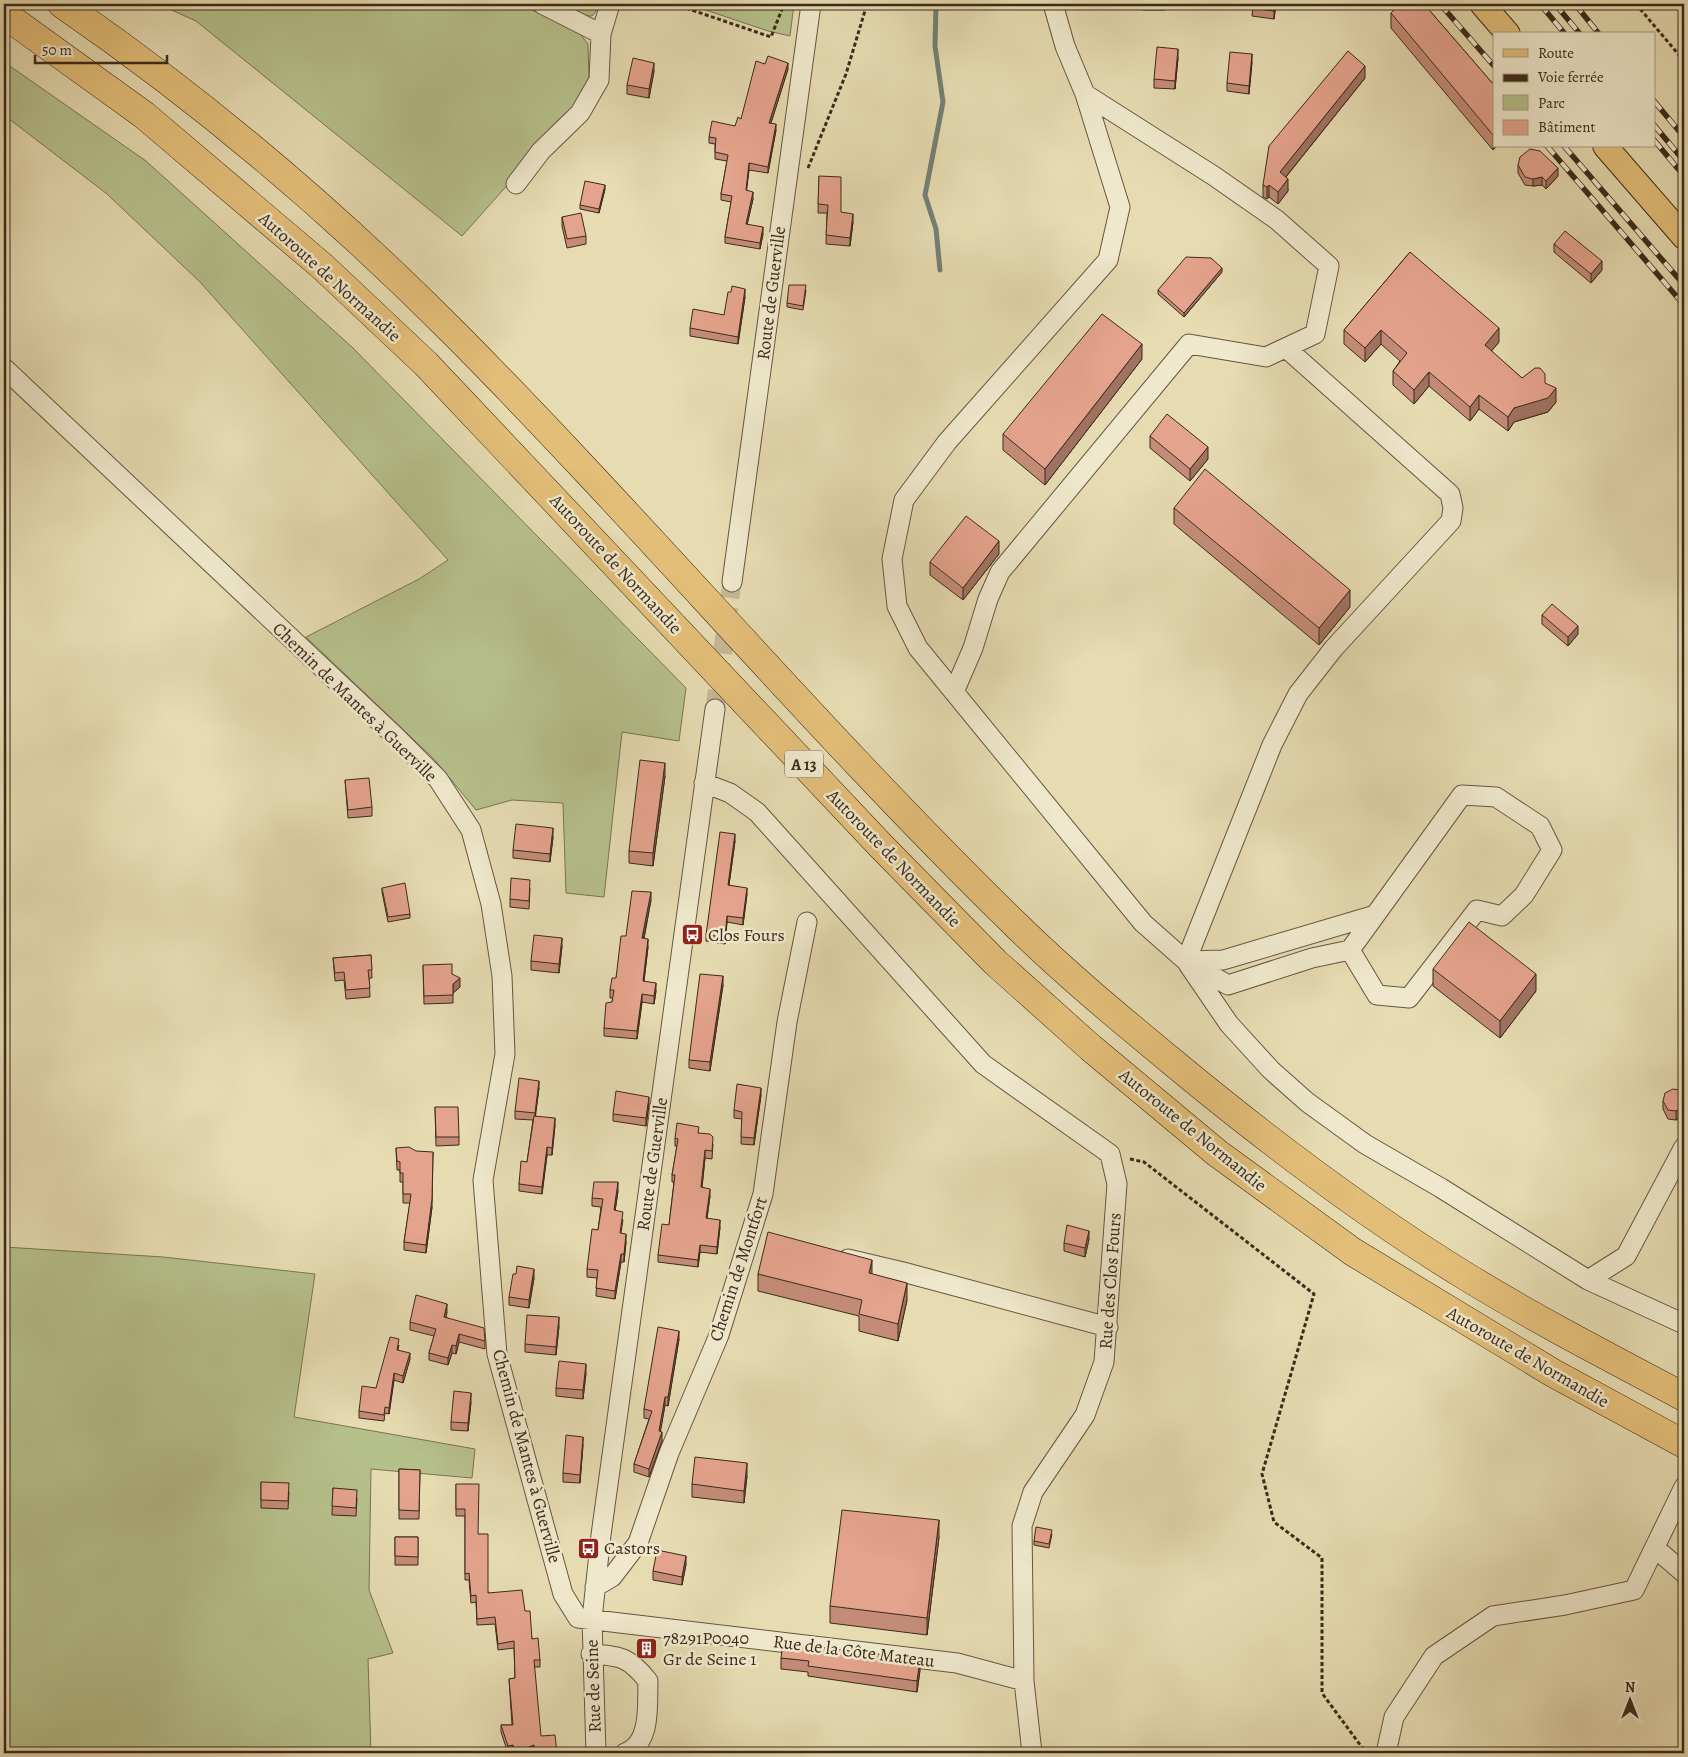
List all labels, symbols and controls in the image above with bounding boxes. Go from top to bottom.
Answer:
scale bar [35,32,168,64]
legend [1493,32,1656,148]
text: 50 m [42,40,72,60]
text: Route [1538,43,1574,63]
text: Voie ferrée [1537,67,1604,87]
text: Parc [1538,93,1565,113]
text: Bâtiment [1538,117,1596,137]
street label: Autoroute de Normandie [253,206,406,347]
street label: Route de Guerville [751,225,791,361]
street label: Autoroute de Normandie [544,488,687,639]
street label: Chemin de Mantes à Guerville [267,617,443,787]
road number: A 13 [785,751,823,778]
street label: Autoroute de Normandie [821,783,966,932]
bus stop icon: Clos Fours [680,923,704,947]
place label: Clos Fours [708,923,785,947]
street label: Autoroute de Normandie [1113,1062,1272,1197]
street label: Route de Guerville [631,1096,673,1232]
street label: Chemin de Montfort [703,1194,773,1344]
street label: Rue des Clos Fours [1093,1212,1127,1350]
street label: Autoroute de Normandie [1442,1300,1613,1413]
street label: Chemin de Mantes à Guerville [487,1346,567,1566]
bus stop icon: Castors [576,1536,600,1560]
place label: Castors [604,1536,660,1560]
place label: 78291P0040 Gr de Seine 1 [663,1626,756,1671]
street label: Rue de la Côte Mateau [772,1629,936,1673]
building icon: 78291P0040 Gr de Seine 1 [635,1636,659,1660]
street label: Rue de Seine [579,1639,607,1733]
north arrow [1606,1674,1656,1724]
text: N [1625,1678,1635,1697]

